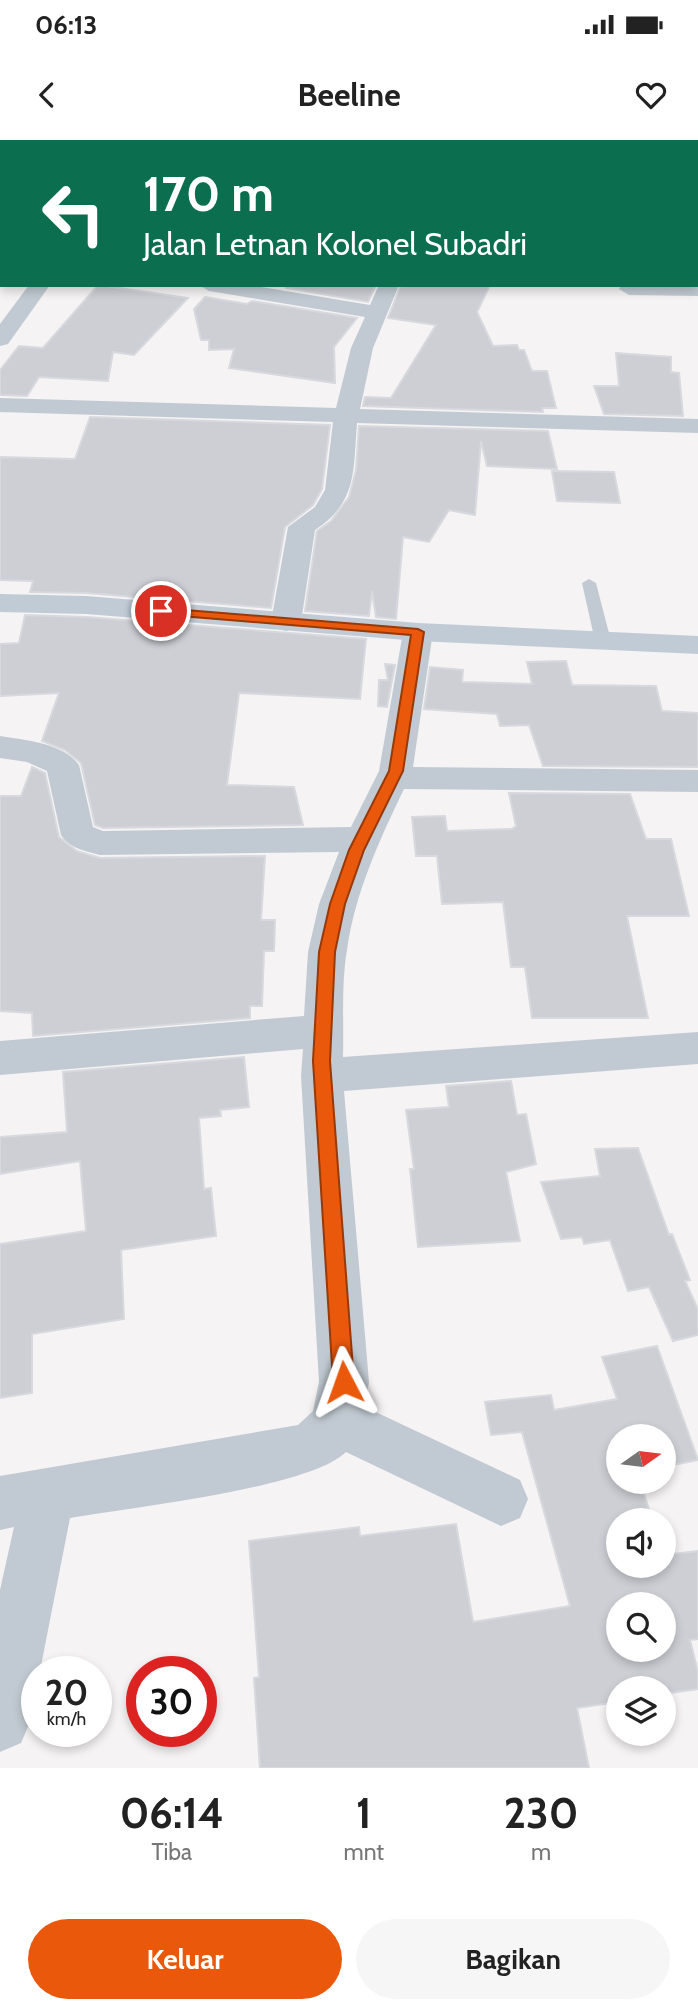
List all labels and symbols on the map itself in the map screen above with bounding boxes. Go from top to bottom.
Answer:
pin [131,581,191,641]
position arrow [307,1345,381,1419]
north arrow [606,1424,676,1494]
speed limit sign: 30 [126,1656,217,1747]

